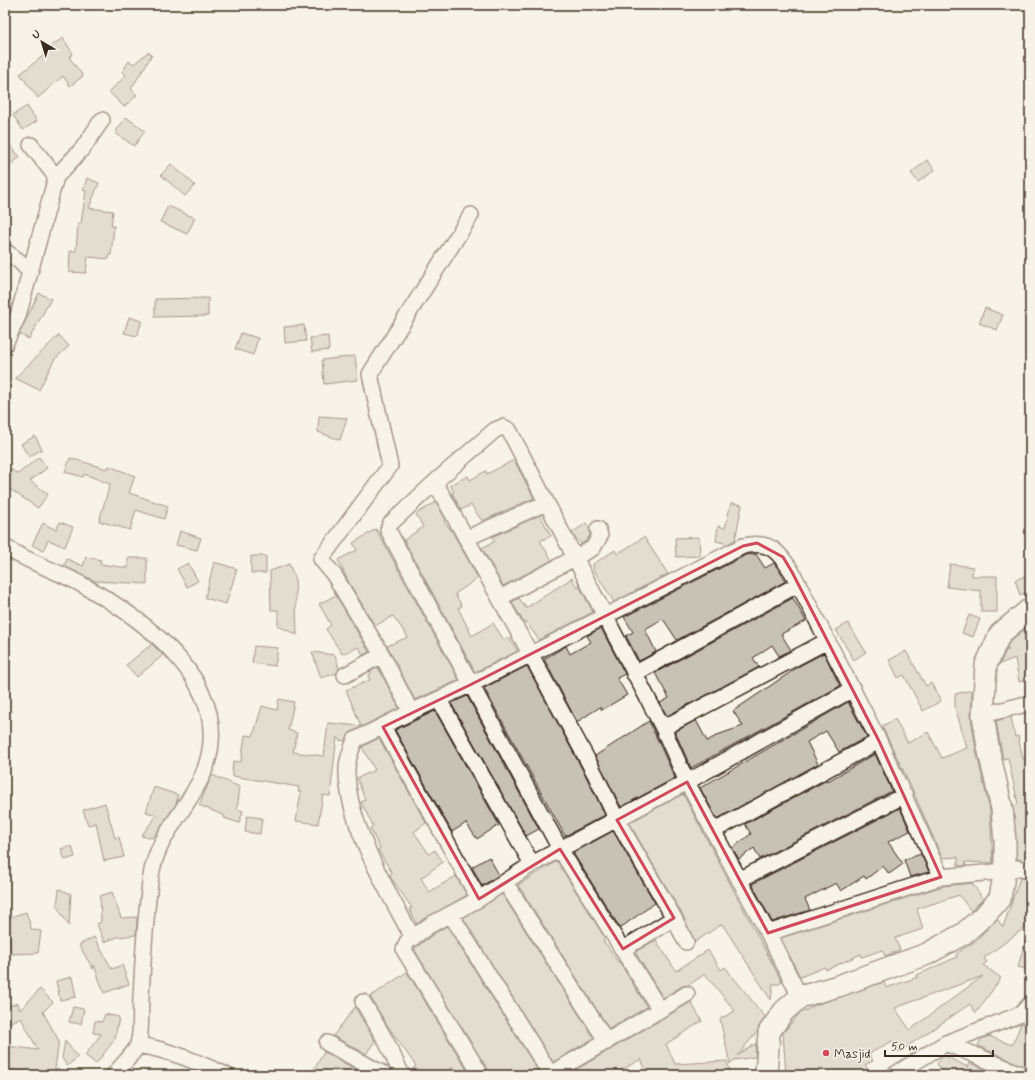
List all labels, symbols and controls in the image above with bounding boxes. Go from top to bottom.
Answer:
north arrow [22,22,62,62]
text: U [29,27,44,43]
scale bar [885,1032,993,1058]
text: 50 m [891,1039,918,1055]
place label: Masjid [834,1046,871,1063]
marker: Masjid [821,1048,831,1058]

